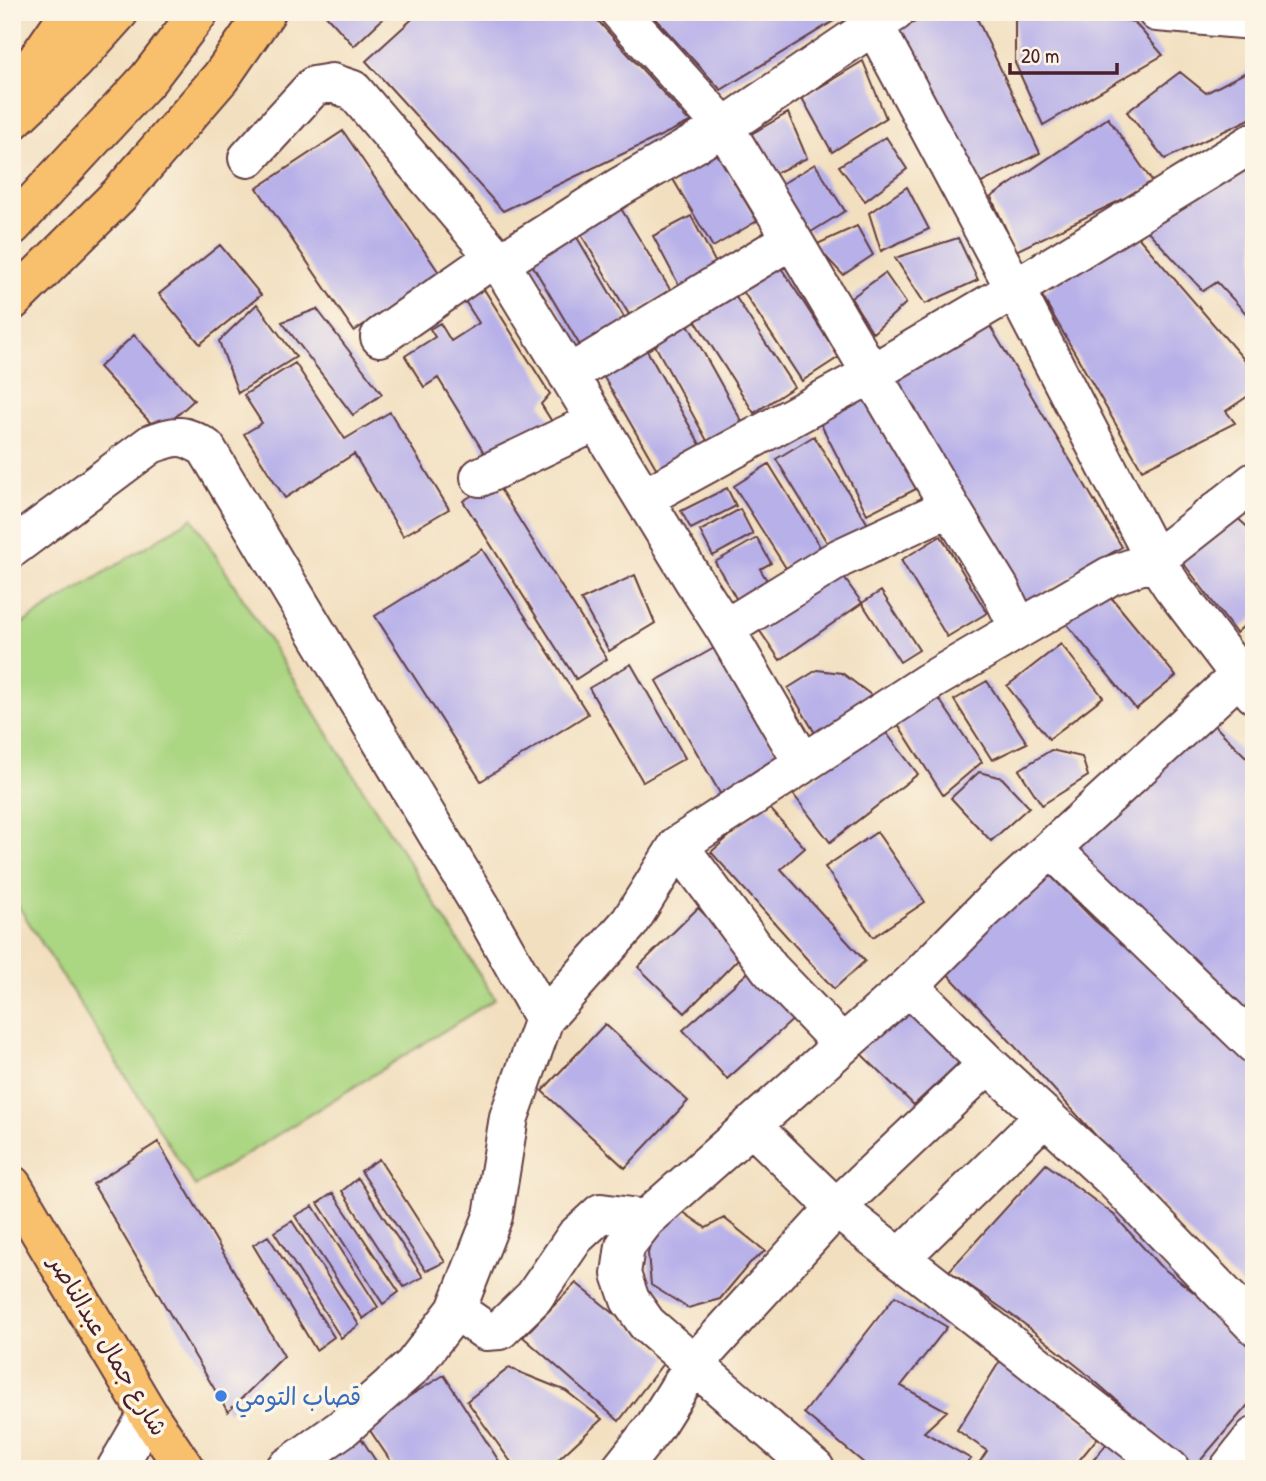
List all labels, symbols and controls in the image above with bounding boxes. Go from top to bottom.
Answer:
scale bar [1010,32,1117,76]
text: 20 m [1021,41,1059,70]
street label: شارع جمال عبدالناصر [40,1247,176,1442]
place label: قصاب التومي [235,1380,361,1418]
marker: قصاب التومي [213,1388,229,1404]

